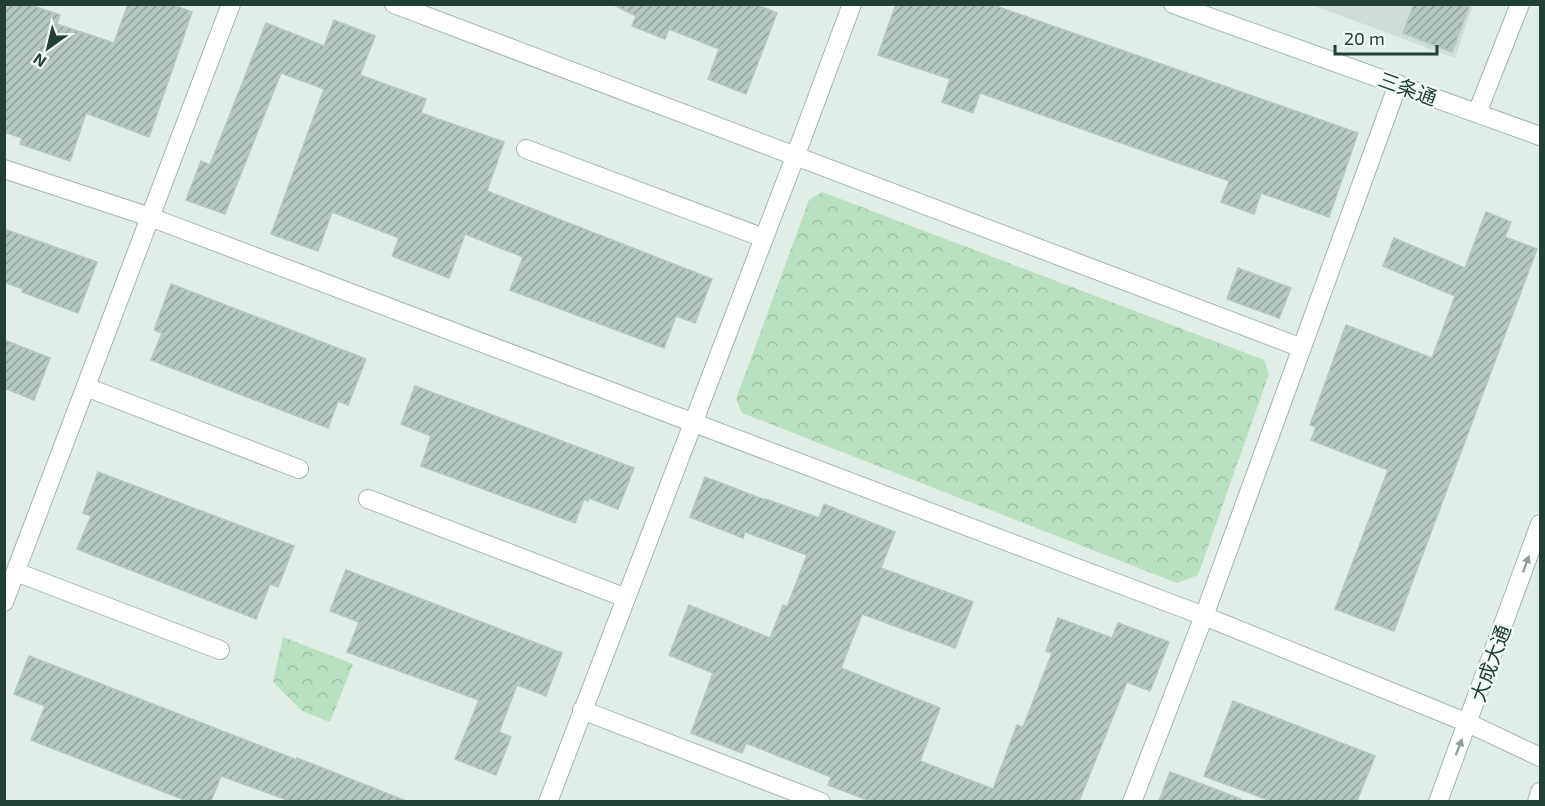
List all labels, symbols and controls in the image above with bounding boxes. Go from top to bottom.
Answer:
north arrow [18,18,78,78]
scale bar [1335,18,1437,56]
text: 20 m [1344,27,1385,49]
text: N [29,50,49,72]
street label: 三条通 [1376,66,1440,110]
one-way arrow [1521,554,1531,572]
street label: 大成大通 [1465,621,1515,705]
one-way arrow [1455,738,1465,756]

